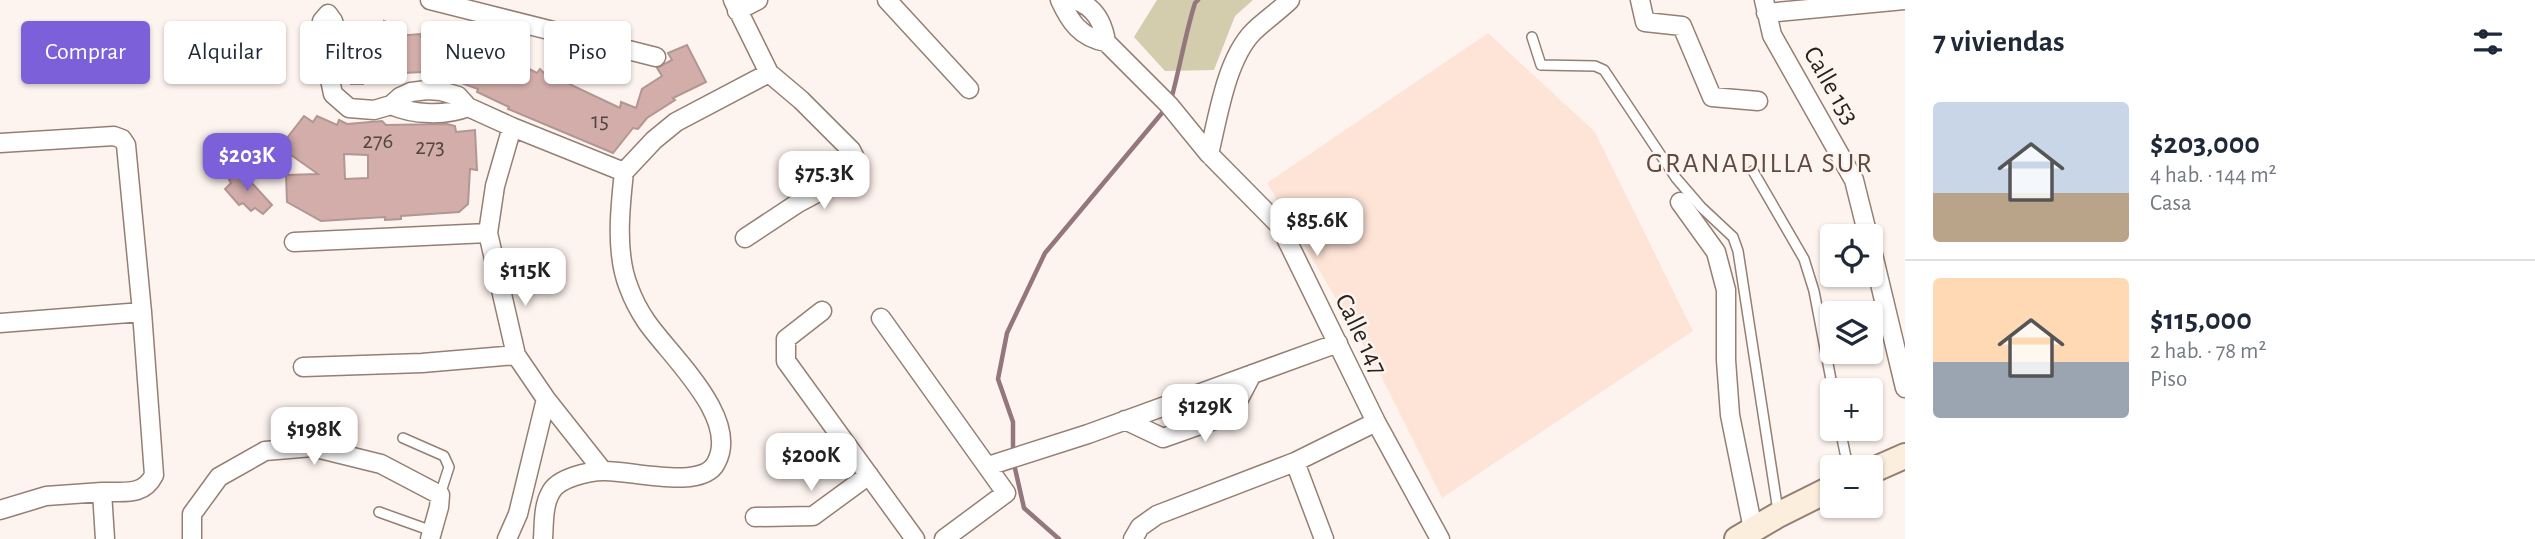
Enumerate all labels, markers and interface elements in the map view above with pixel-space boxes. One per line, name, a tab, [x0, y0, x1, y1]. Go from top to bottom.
chip: Comprar	[21, 21, 150, 84]
chip: Alquilar	[164, 21, 286, 84]
chip: Filtros	[300, 21, 407, 84]
chip: Nuevo	[421, 21, 530, 84]
chip: Piso	[544, 21, 631, 84]
icon: filters	[2469, 23, 2507, 61]
text: 7 viviendas	[1933, 27, 2065, 57]
street label: Calle 153	[1799, 42, 1864, 129]
house number: 15	[591, 110, 609, 133]
text: $203,000	[2150, 129, 2260, 159]
house number: 276	[363, 130, 393, 153]
icon: home	[1989, 130, 2073, 214]
pin: $203K	[198, 134, 296, 193]
house number: 273	[415, 136, 445, 159]
text: $203K	[219, 144, 275, 167]
district label: GRANADILLA SUR	[1646, 150, 1874, 178]
pin: $75.3K	[767, 152, 881, 211]
text: $75.3K	[795, 162, 853, 185]
text: 4 hab. · 144 m²	[2150, 164, 2277, 187]
text: Casa	[2150, 192, 2192, 215]
pin: $85.6K	[1260, 198, 1374, 258]
text: $85.6K	[1286, 209, 1348, 232]
map controls	[1820, 224, 1883, 518]
button: locate	[1820, 224, 1883, 287]
pin: $115K	[476, 248, 574, 308]
text: $115K	[500, 259, 550, 282]
street label: Calle 147	[1330, 290, 1392, 379]
button: layers	[1820, 301, 1883, 364]
text: $115,000	[2150, 305, 2252, 335]
icon: home	[1989, 306, 2073, 390]
text: 2 hab. · 78 m²	[2150, 340, 2266, 363]
text: Piso	[2150, 368, 2187, 391]
button: +	[1820, 378, 1883, 441]
pin: $129K	[1156, 384, 1254, 444]
text: $129K	[1178, 395, 1232, 418]
pin: $198K	[265, 407, 363, 467]
text: $198K	[287, 418, 341, 441]
pin: $200K	[762, 434, 860, 493]
text: $200K	[782, 444, 840, 467]
button: −	[1820, 455, 1883, 518]

